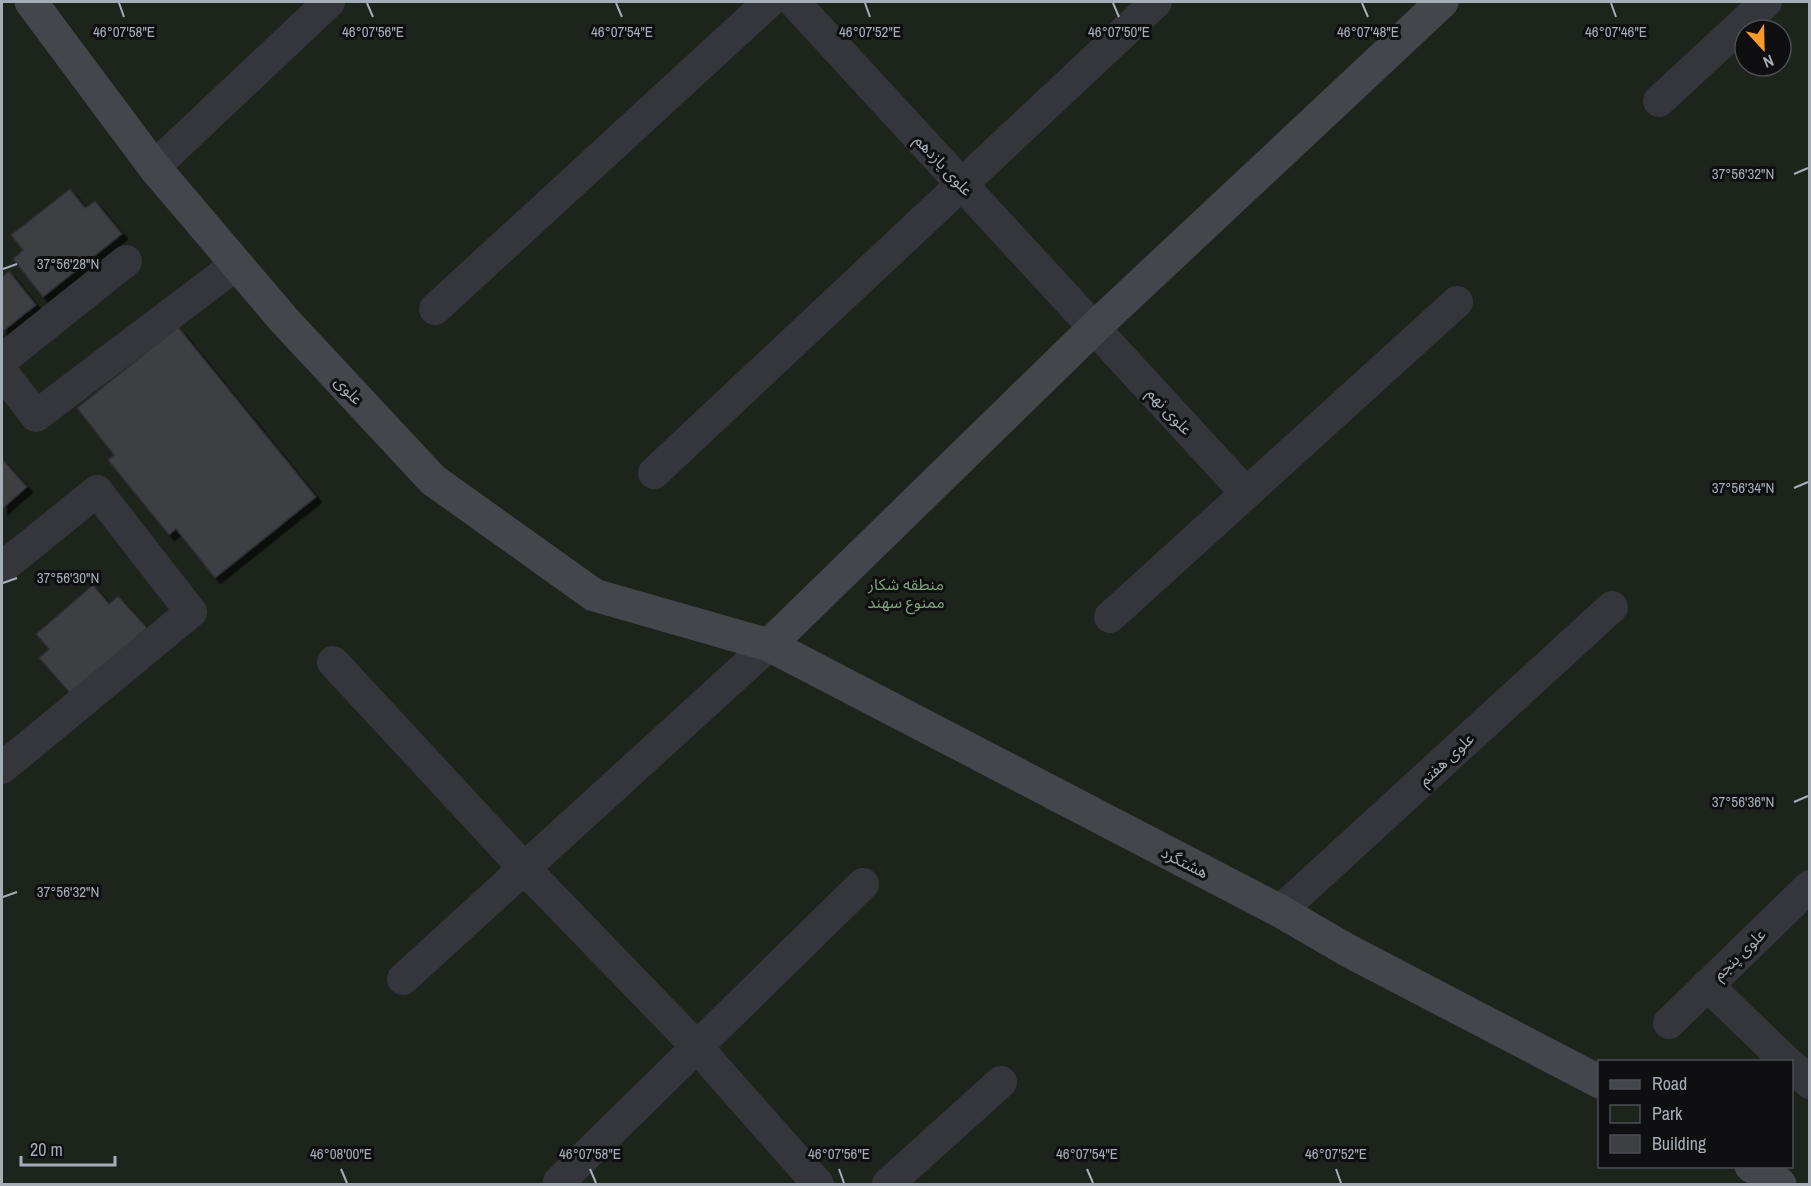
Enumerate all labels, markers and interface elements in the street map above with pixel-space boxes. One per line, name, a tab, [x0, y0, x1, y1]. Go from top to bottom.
north arrow	[1733, 18, 1793, 78]
text: 46°07'58"E	[93, 21, 155, 42]
text: 46°07'56"E	[342, 21, 404, 42]
text: 46°07'54"E	[591, 21, 653, 42]
text: 46°07'52"E	[839, 21, 901, 42]
text: 46°07'50"E	[1088, 21, 1150, 42]
text: 46°07'48"E	[1337, 21, 1399, 42]
text: 46°07'46"E	[1585, 21, 1647, 42]
text: N	[1760, 50, 1777, 74]
street label: علوی یازدهم	[908, 129, 978, 202]
text: 37°56'32"N	[1712, 163, 1774, 184]
text: 37°56'28"N	[37, 253, 99, 274]
street label: علوی	[330, 371, 368, 409]
street label: علوی نهم	[1141, 382, 1198, 441]
text: 37°56'34"N	[1712, 477, 1774, 498]
text: 37°56'30"N	[37, 567, 99, 588]
park label: منطقه شکار ممنوع سهند	[867, 573, 945, 615]
street label: علوی هفتم	[1414, 728, 1480, 792]
text: 37°56'36"N	[1712, 791, 1774, 812]
street label: هشتگرد	[1158, 841, 1212, 883]
text: 37°56'32"N	[37, 881, 99, 902]
street label: علوی پنجم	[1708, 923, 1772, 986]
legend	[1598, 1060, 1793, 1168]
text: Road	[1652, 1071, 1687, 1096]
text: Park	[1652, 1101, 1683, 1126]
scale bar	[21, 1129, 116, 1167]
text: Building	[1652, 1131, 1707, 1156]
text: 20 m	[30, 1137, 63, 1162]
text: 46°08'00"E	[310, 1143, 372, 1164]
text: 46°07'58"E	[559, 1143, 621, 1164]
text: 46°07'56"E	[808, 1143, 870, 1164]
text: 46°07'54"E	[1056, 1143, 1118, 1164]
text: 46°07'52"E	[1305, 1143, 1367, 1164]

